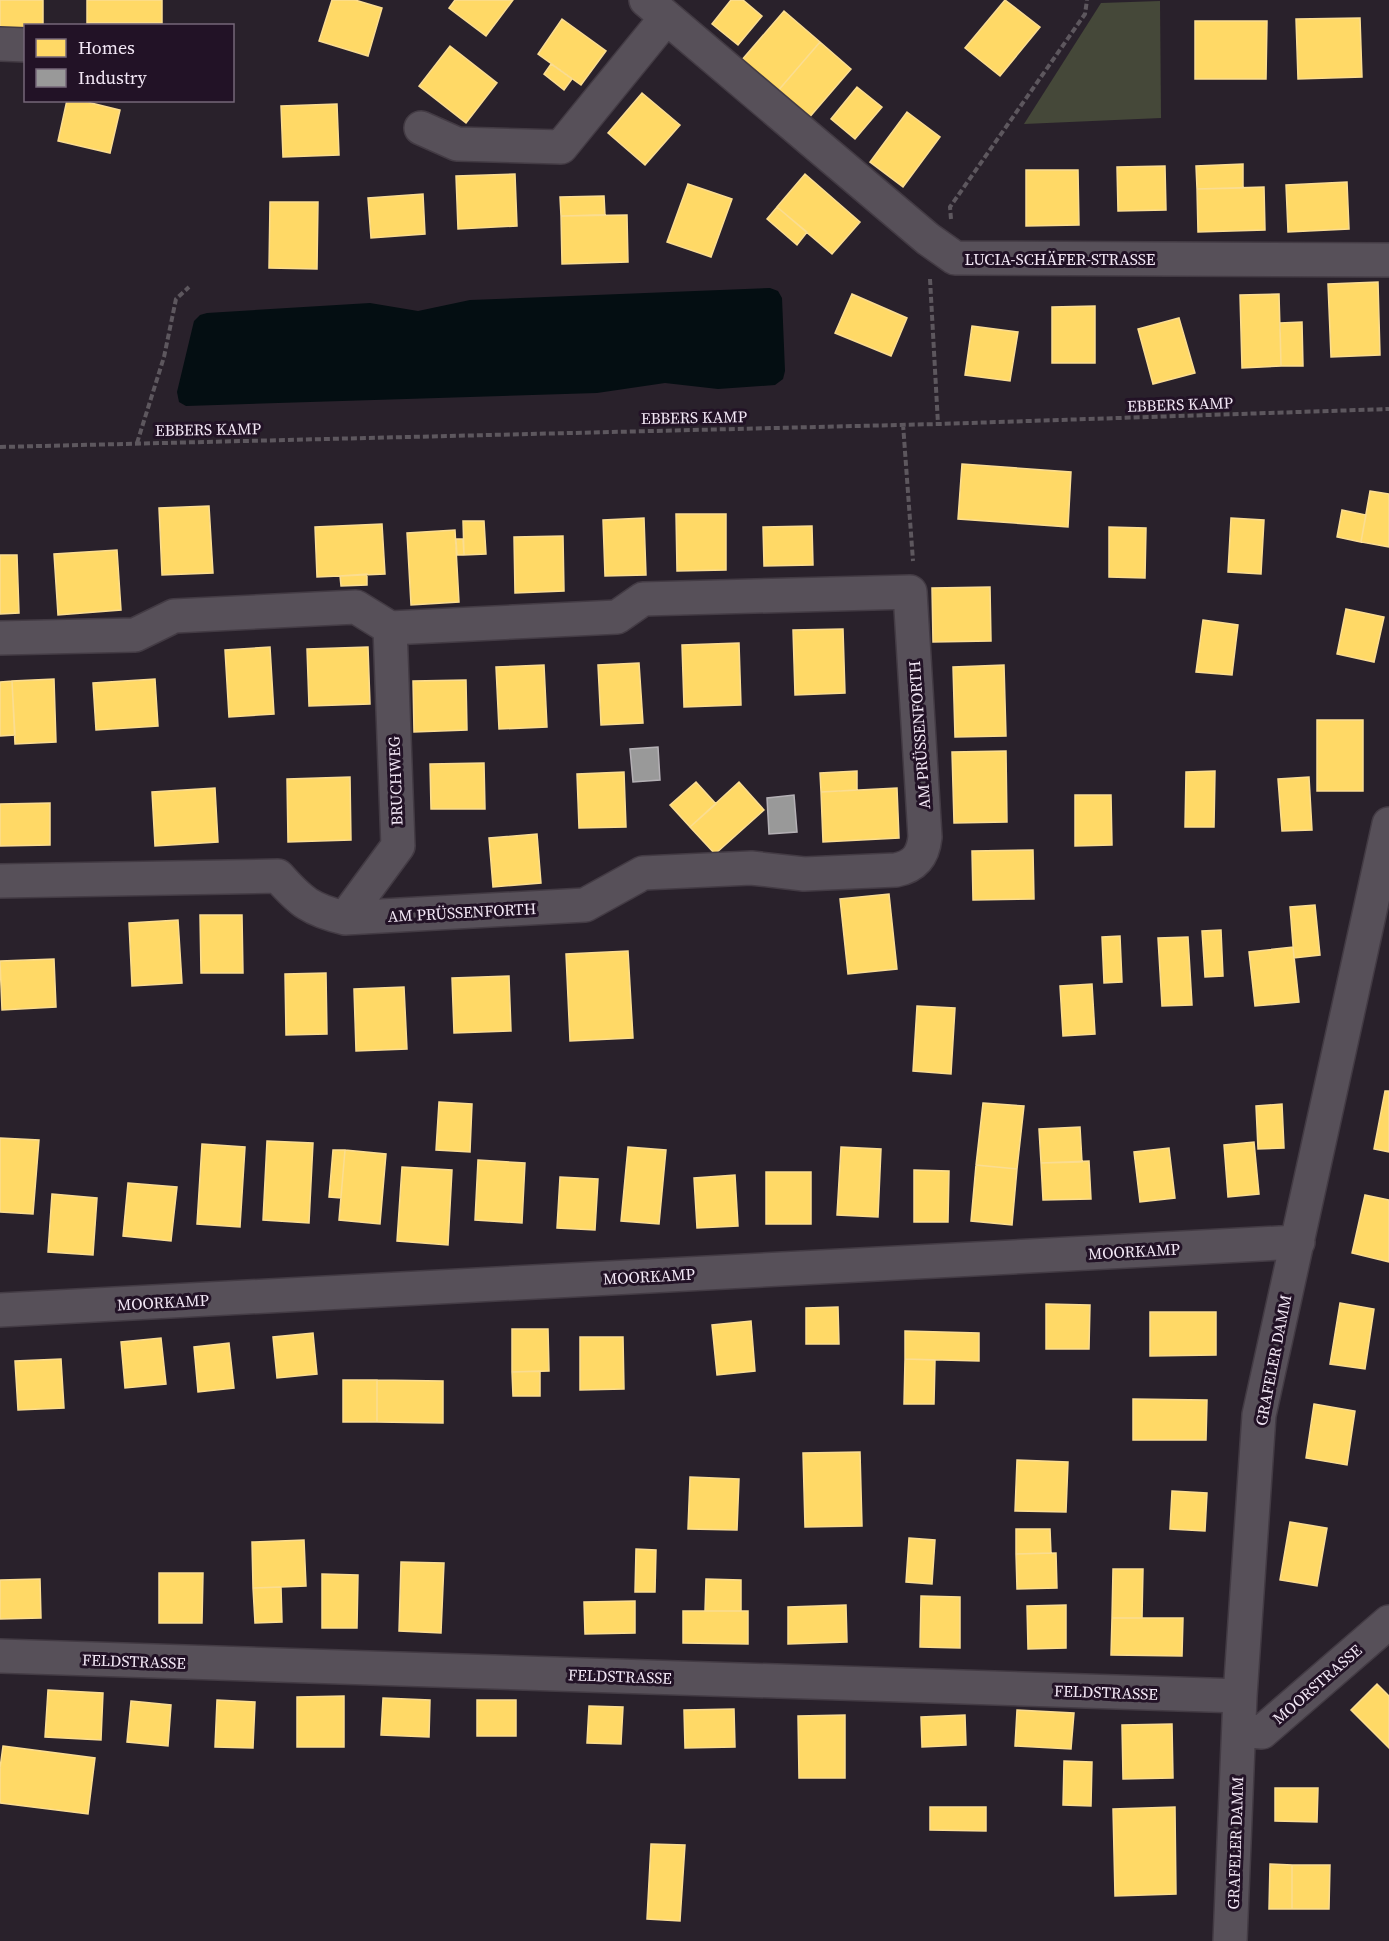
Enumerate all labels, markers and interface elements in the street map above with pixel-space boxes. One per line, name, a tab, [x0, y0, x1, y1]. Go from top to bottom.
legend	[24, 24, 234, 102]
text: Homes	[78, 35, 135, 60]
text: Industry	[78, 65, 148, 90]
street label: LUCIA-SCHÄFER-STRASSE	[964, 248, 1156, 270]
street label: EBBERS KAMP	[1127, 391, 1234, 417]
street label: EBBERS KAMP	[641, 405, 748, 429]
street label: EBBERS KAMP	[155, 417, 262, 441]
street label: AM PRÜSSENFORTH	[903, 660, 935, 810]
street label: BRUCHWEG	[382, 736, 408, 826]
street label: AM PRÜSSENFORTH	[387, 897, 537, 927]
street label: MOORKAMP	[1087, 1238, 1181, 1264]
street label: MOORKAMP	[602, 1263, 696, 1289]
street label: MOORKAMP	[116, 1289, 210, 1315]
street label: GRAFELER DAMM	[1249, 1292, 1297, 1428]
street label: MOORSTRASSE	[1268, 1639, 1367, 1729]
street label: FELDSTRASSE	[82, 1648, 187, 1674]
street label: FELDSTRASSE	[568, 1663, 673, 1689]
street label: FELDSTRASSE	[1054, 1679, 1159, 1705]
street label: GRAFELER DAMM	[1222, 1776, 1248, 1910]

